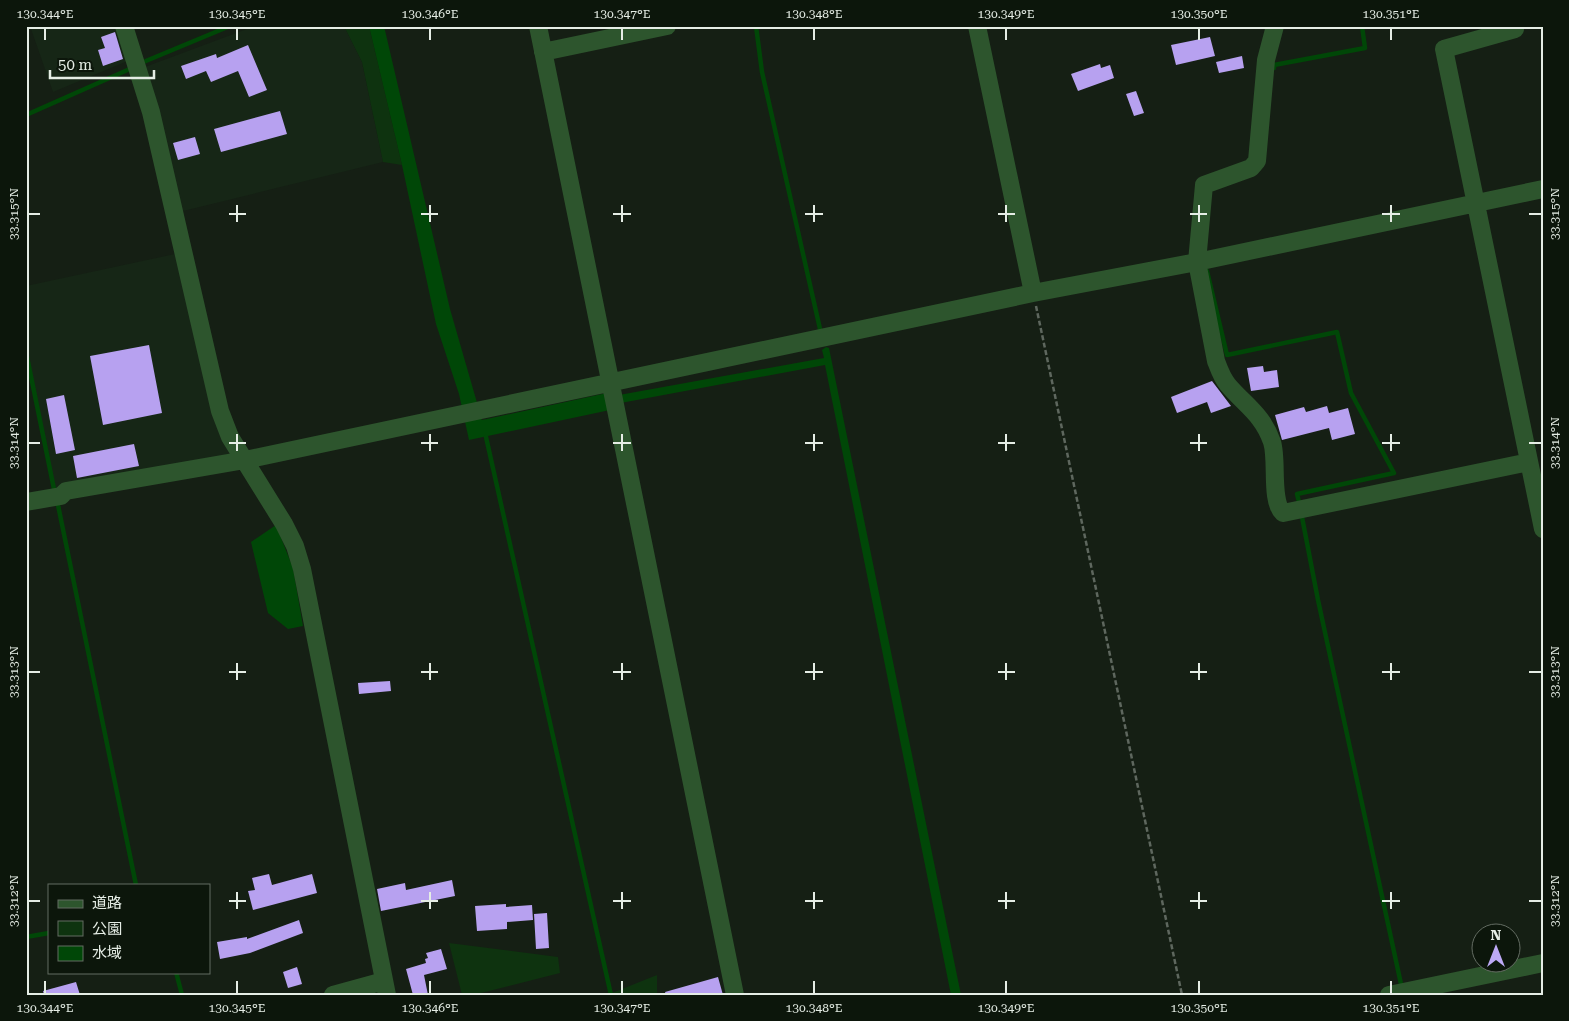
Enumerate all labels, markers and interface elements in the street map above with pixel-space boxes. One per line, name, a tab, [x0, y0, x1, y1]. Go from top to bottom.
text: 130.344°E	[17, 7, 73, 21]
text: 130.345°E	[209, 7, 265, 21]
text: 130.346°E	[402, 7, 458, 21]
text: 130.347°E	[594, 7, 650, 21]
text: 130.348°E	[786, 7, 842, 21]
text: 130.349°E	[978, 7, 1034, 21]
text: 130.350°E	[1171, 7, 1227, 21]
text: 130.351°E	[1363, 7, 1419, 21]
scale bar	[50, 48, 154, 80]
text: 50 m	[58, 56, 93, 74]
text: 33.315°N	[7, 188, 21, 240]
text: 33.315°N	[1548, 188, 1562, 240]
text: 33.314°N	[7, 417, 21, 469]
text: 33.314°N	[1548, 417, 1562, 469]
text: 33.313°N	[7, 646, 21, 698]
text: 33.313°N	[1548, 646, 1562, 698]
text: 33.312°N	[7, 875, 21, 927]
text: 33.312°N	[1548, 875, 1562, 927]
legend	[48, 884, 210, 974]
text: 道路	[92, 894, 122, 912]
text: 公園	[92, 920, 122, 938]
north arrow	[1472, 924, 1522, 974]
text: N	[1491, 927, 1502, 943]
text: 水域	[92, 944, 122, 962]
text: 130.344°E	[17, 1001, 73, 1015]
text: 130.345°E	[209, 1001, 265, 1015]
text: 130.346°E	[402, 1001, 458, 1015]
text: 130.347°E	[594, 1001, 650, 1015]
text: 130.348°E	[786, 1001, 842, 1015]
text: 130.349°E	[978, 1001, 1034, 1015]
text: 130.350°E	[1171, 1001, 1227, 1015]
text: 130.351°E	[1363, 1001, 1419, 1015]

